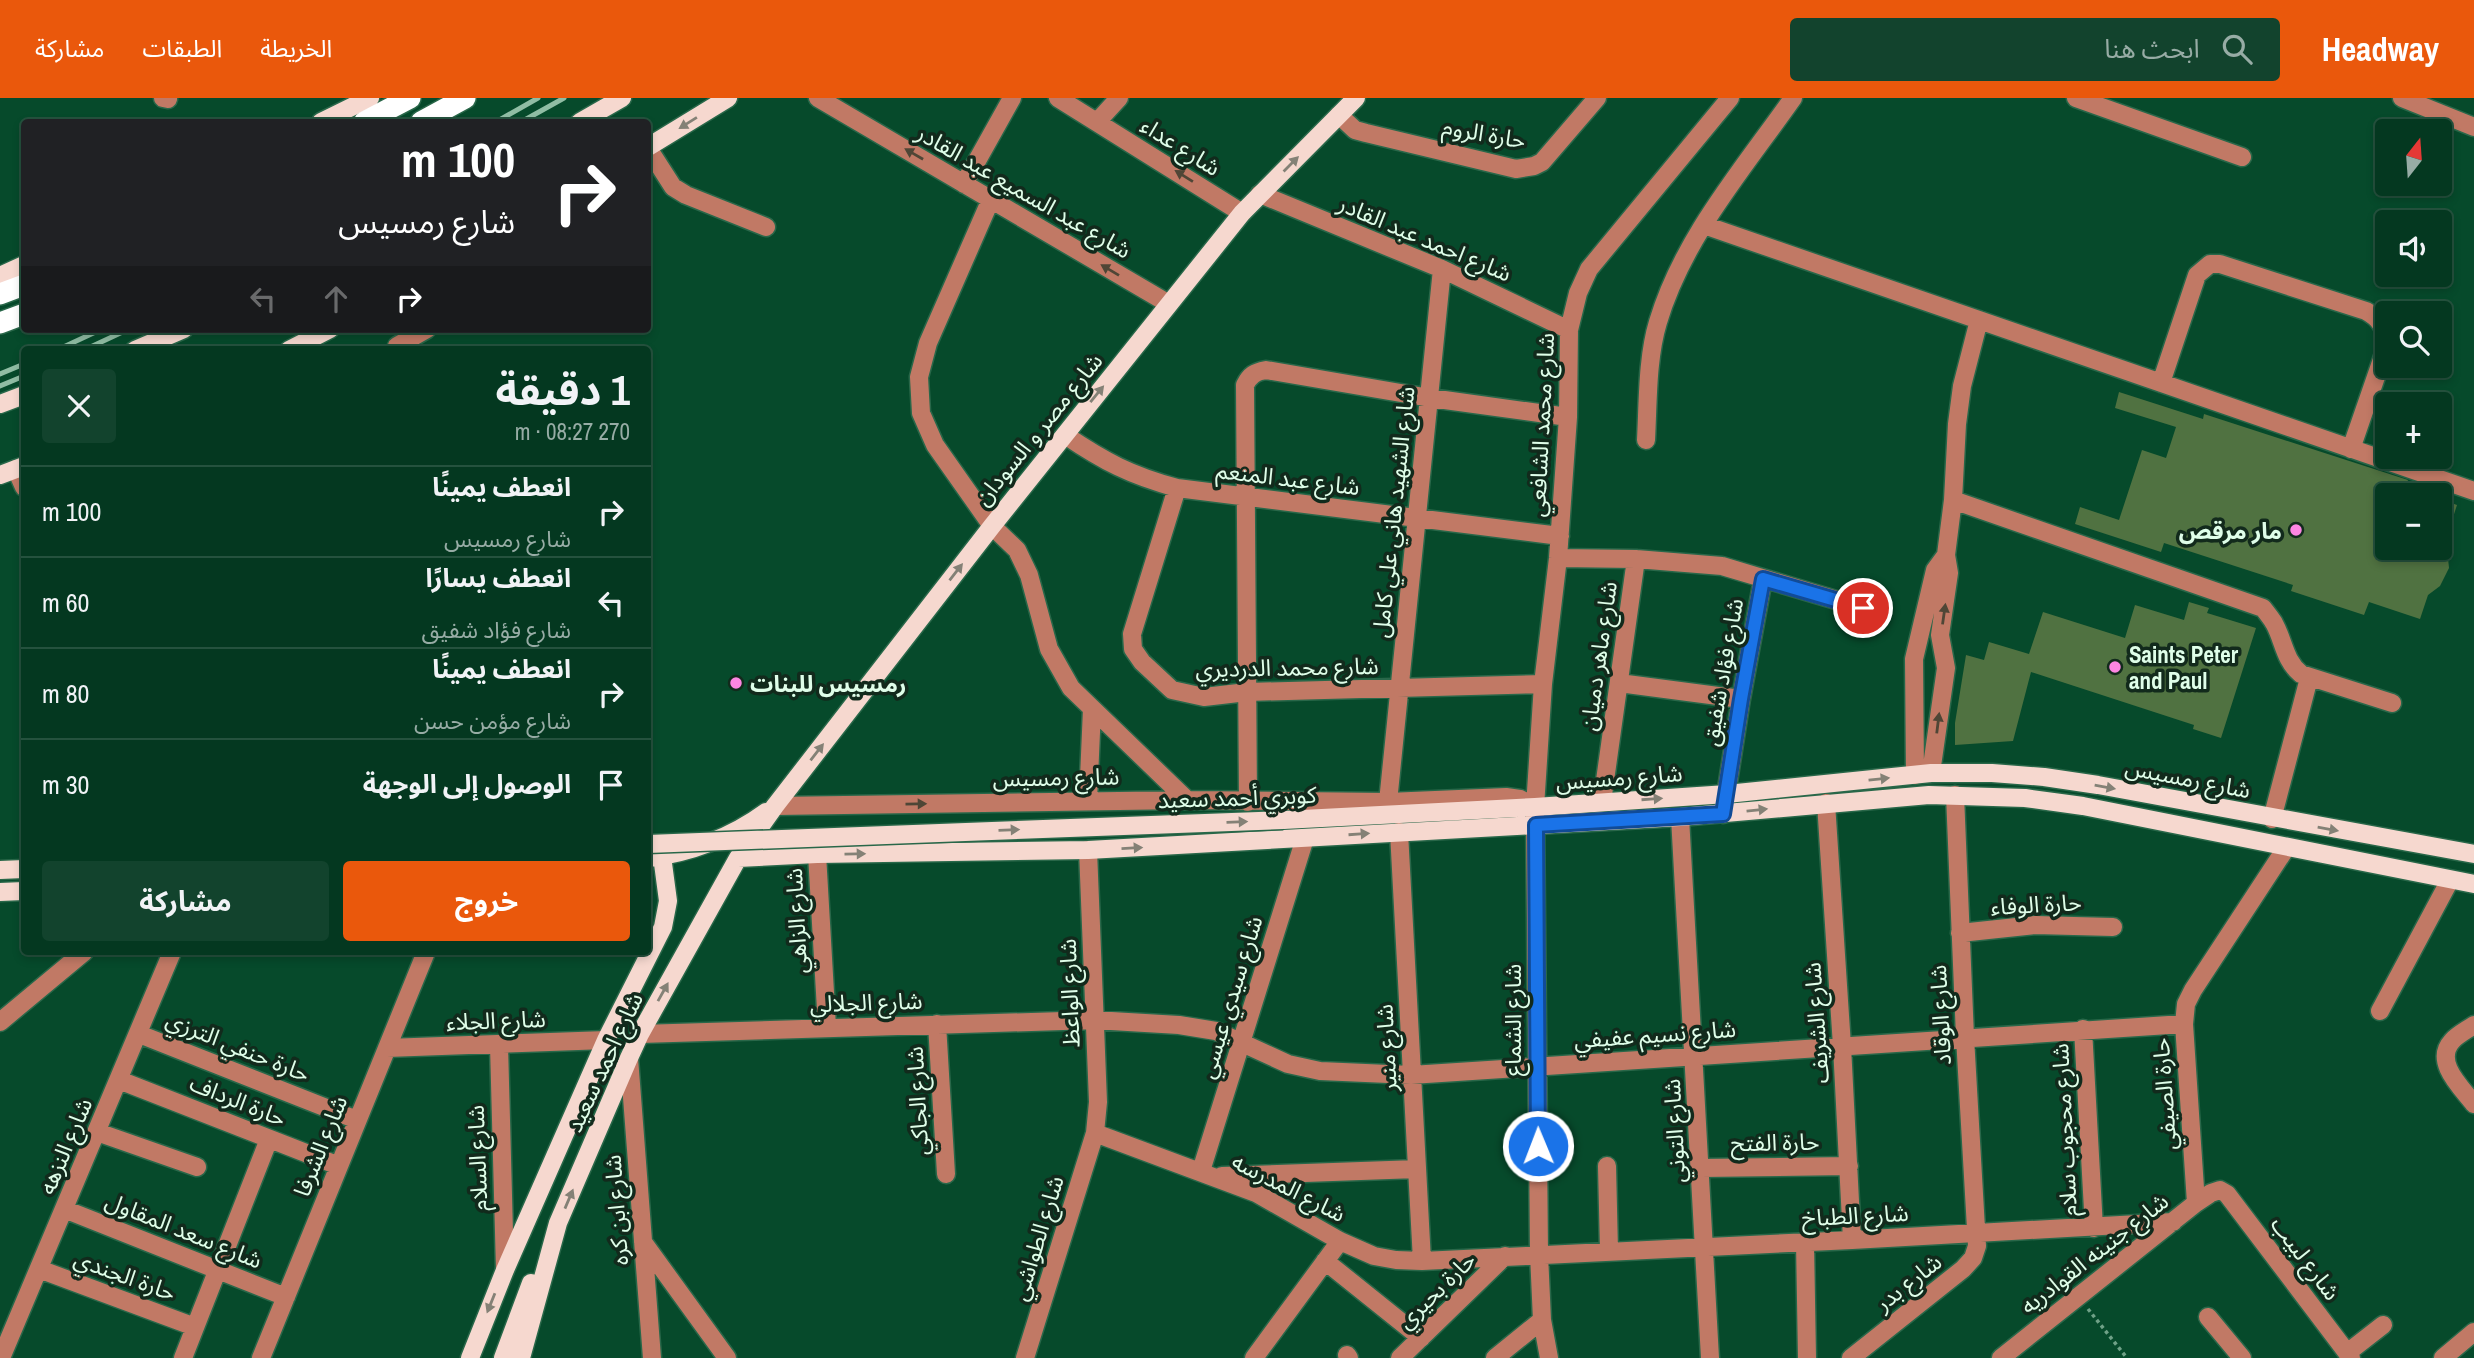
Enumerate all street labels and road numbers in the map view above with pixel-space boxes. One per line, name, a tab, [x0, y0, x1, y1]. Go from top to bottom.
street label: شارع عداء	[1134, 109, 1227, 184]
street label: حارة الروم	[1439, 110, 1528, 159]
street label: شارع عبد السميع عبد القادر	[909, 116, 1137, 267]
street label: شارع احمد عبد القادر	[1332, 187, 1517, 290]
street label: شارع محمد الشافعي	[1521, 332, 1564, 518]
street label: شارع مصر و السودان	[967, 346, 1111, 513]
street label: شارع الشهيد هاني علي كامل	[1364, 385, 1424, 640]
street label: شارع عبد المنعم	[1214, 454, 1362, 504]
street label: شارع ماهر دميان	[1572, 579, 1626, 733]
street label: شارع فؤاد شفيق	[1694, 596, 1752, 749]
street label: شارع محمد الدرديري	[1195, 650, 1379, 686]
street label: شارع رمسيس	[2122, 751, 2253, 807]
street label: شارع رمسيس	[1555, 757, 1684, 799]
street label: شارع رمسيس	[992, 760, 1120, 796]
street label: كوبري أحمد سعيد	[1157, 779, 1318, 818]
street label: شارع الزاهي	[778, 867, 817, 975]
street label: حارة الوفاء	[1990, 886, 2082, 922]
street label: شارع سيدي عيسي	[1191, 912, 1272, 1083]
street label: شارع الواعظ	[1052, 938, 1088, 1048]
street label: شارع الشريف	[1796, 961, 1838, 1085]
street label: شارع الشماع	[1497, 964, 1530, 1076]
street label: شارع الوقاد	[1922, 964, 1960, 1066]
street label: شارع الجلالي	[809, 985, 923, 1022]
street label: شارع احمد سعيد	[558, 987, 652, 1138]
street label: حارة حنفي الترزي	[161, 1003, 314, 1091]
street label: شارع الجلاء	[446, 1003, 546, 1039]
street label: شارع منير	[1368, 1003, 1406, 1094]
street label: شارع نسيم عفيفي	[1573, 1013, 1737, 1057]
street label: حارة الصيفي	[2145, 1037, 2186, 1151]
street label: شارع محجوب سلام	[2044, 1042, 2087, 1217]
street label: شارع الجاكي	[899, 1046, 938, 1156]
street label: حارة الرداف	[185, 1067, 291, 1133]
street label: شارع التوني	[1656, 1078, 1695, 1184]
street label: شارع الشرفا	[286, 1091, 356, 1202]
street label: شارع النزهه	[31, 1093, 101, 1200]
street label: شارع السلام	[460, 1104, 497, 1212]
street label: حارة الفتح	[1730, 1126, 1820, 1160]
street label: شارع المدرسه	[1226, 1145, 1351, 1231]
street label: شارع ابن كره	[597, 1154, 637, 1266]
street label: شارع الطواشي	[1003, 1172, 1073, 1305]
street label: شارع سعد المقاول	[100, 1184, 267, 1277]
street label: شارع جنينه القوادريه	[2013, 1185, 2176, 1322]
street label: شارع الطباخ	[1801, 1197, 1909, 1235]
street label: شارع لبيب	[2263, 1210, 2348, 1308]
street label: حارة الجندي	[69, 1242, 180, 1310]
street label: حارة بحيري	[1390, 1245, 1484, 1337]
street label: شارع بدر	[1867, 1246, 1949, 1320]

